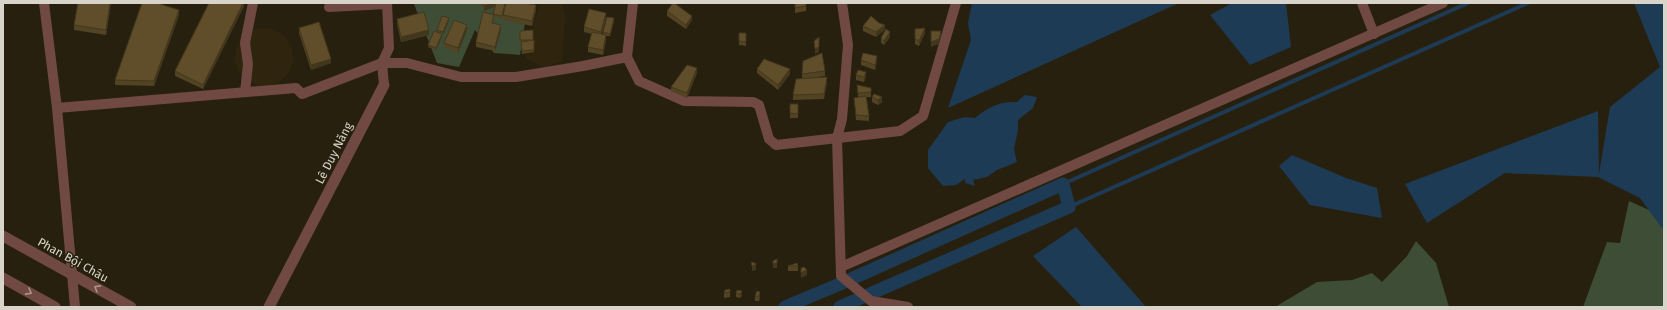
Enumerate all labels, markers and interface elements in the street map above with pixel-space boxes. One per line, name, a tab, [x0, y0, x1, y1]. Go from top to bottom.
street label: Lê Duy Năng	[313, 119, 356, 186]
street label: Phan Bội Châu	[35, 235, 111, 285]
one-way arrow	[94, 286, 101, 293]
one-way arrow	[25, 288, 32, 295]

